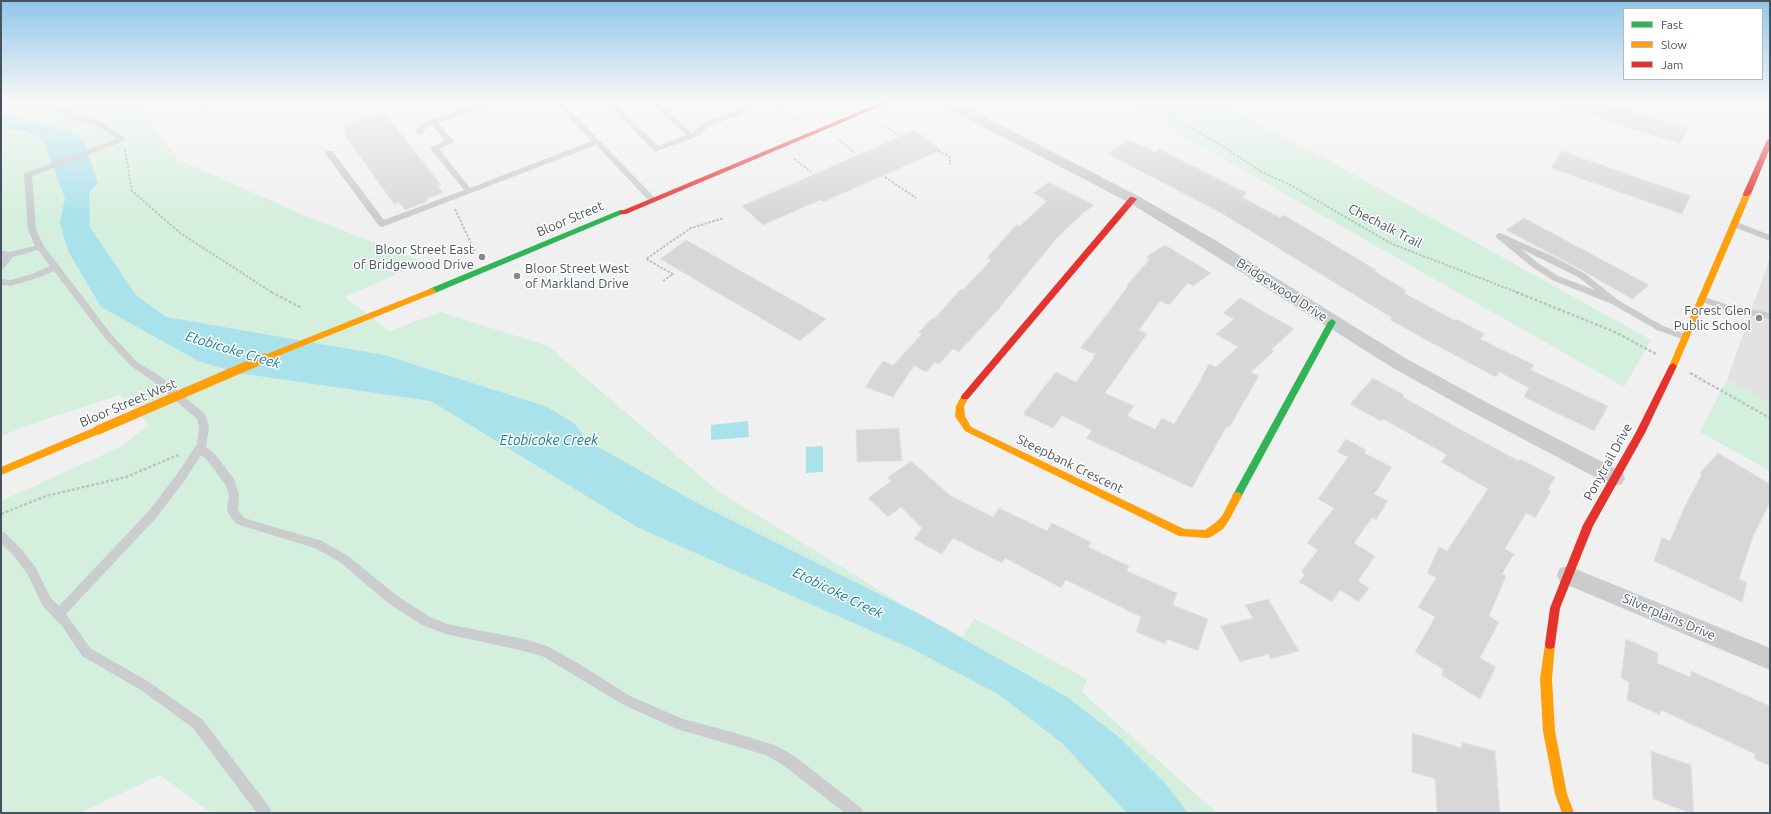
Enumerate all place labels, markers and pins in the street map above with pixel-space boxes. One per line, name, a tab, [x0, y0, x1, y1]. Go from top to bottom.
place label: Bloor Street East of Bridgewood Drive	[353, 242, 474, 273]
marker: Bloor Street East of Bridgewood Drive	[477, 252, 487, 262]
place label: Bloor Street West of Markland Drive	[525, 261, 629, 292]
marker: Bloor Street West of Markland Drive	[512, 271, 522, 281]
place label: Forest Glen Public School	[1674, 303, 1751, 334]
marker: Forest Glen Public School	[1754, 313, 1764, 323]

